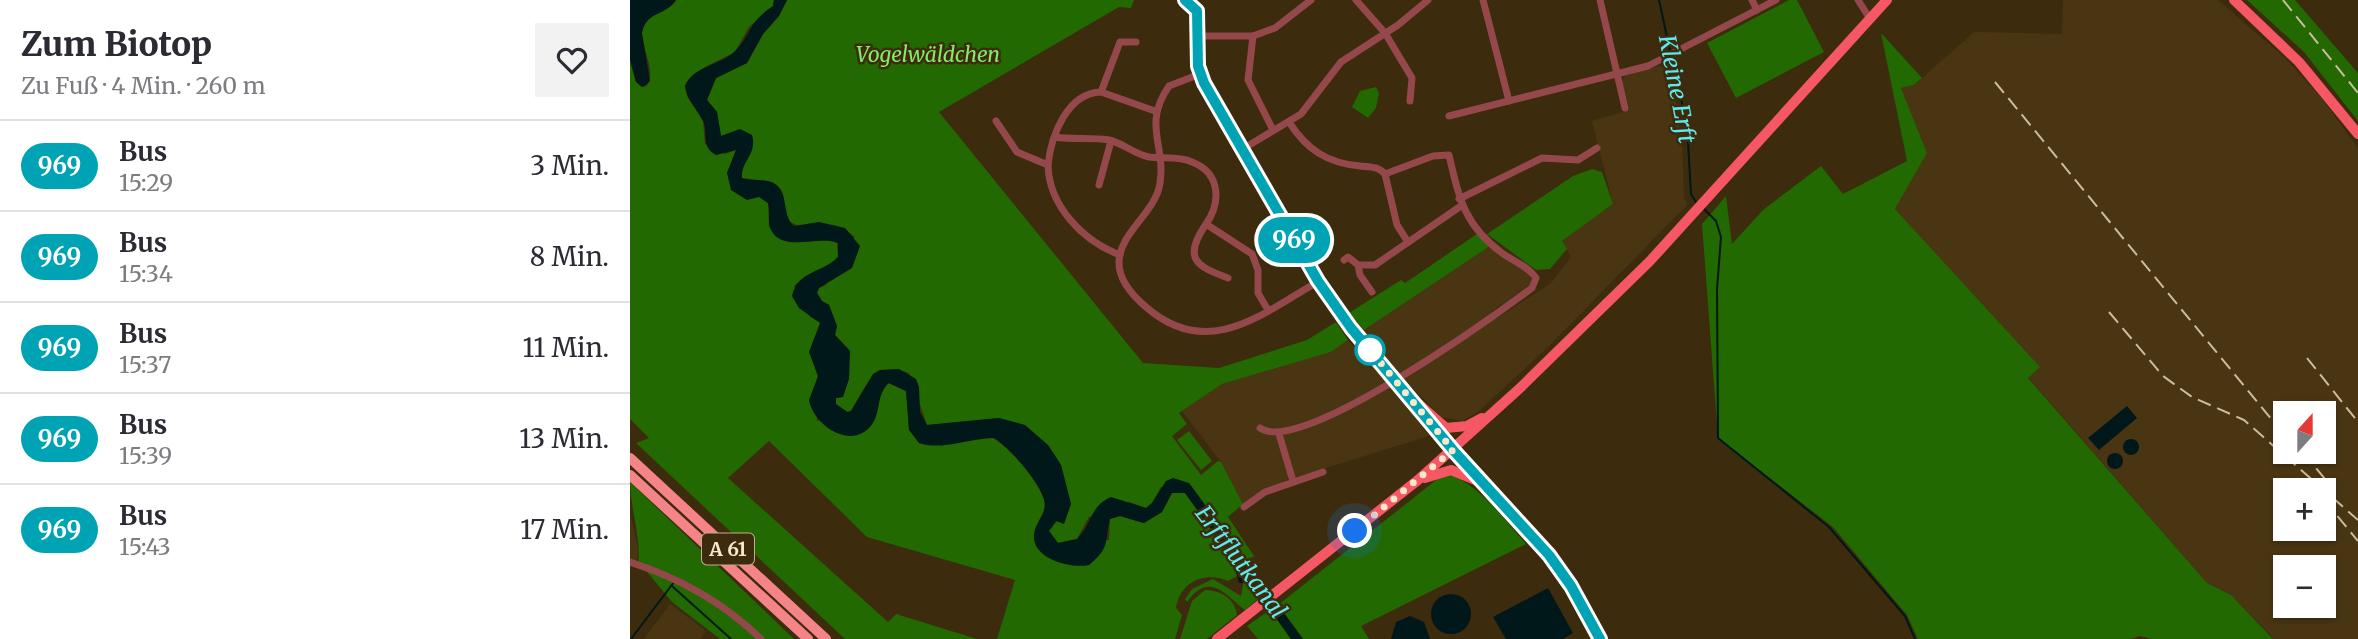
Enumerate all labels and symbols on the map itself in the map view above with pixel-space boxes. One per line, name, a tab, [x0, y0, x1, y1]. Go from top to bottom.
water label: Kleine Erft	[1653, 31, 1702, 145]
park label: Vogelwäldchen	[856, 41, 1000, 68]
line badge: 969	[1254, 217, 1334, 263]
unlabelled marker	[1355, 335, 1385, 365]
north arrow	[2273, 401, 2336, 464]
water label: Erftflutkanal	[1189, 499, 1293, 624]
your location	[1337, 513, 1372, 548]
road number: A 61	[702, 534, 754, 564]

